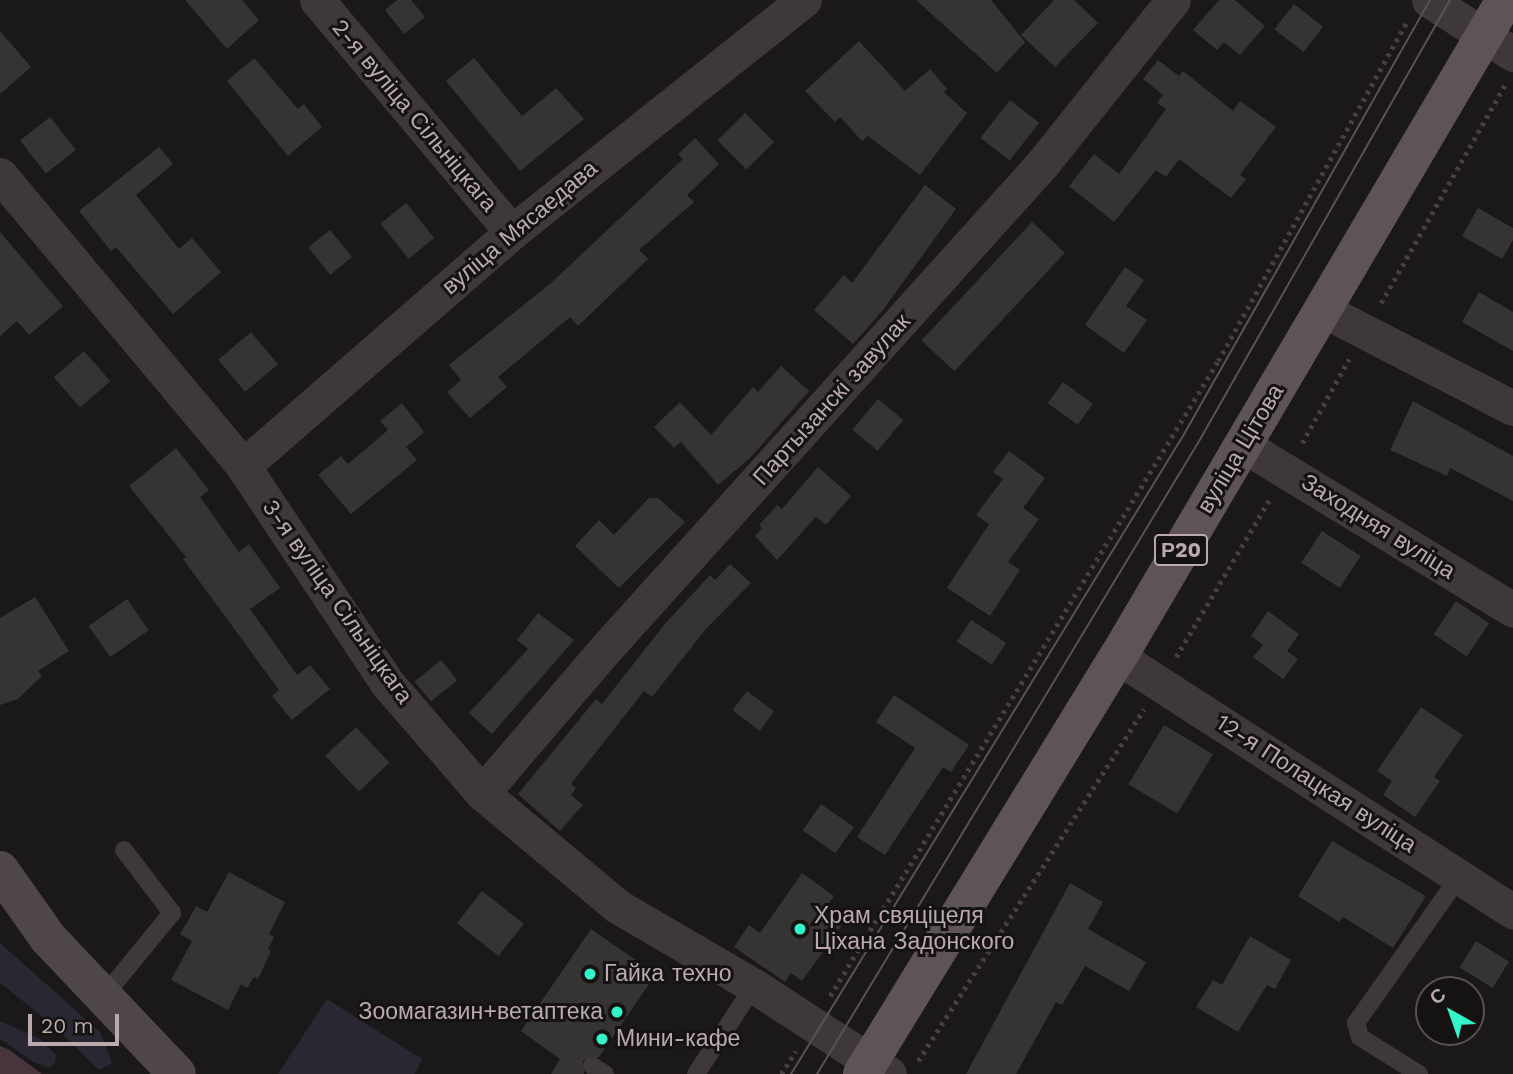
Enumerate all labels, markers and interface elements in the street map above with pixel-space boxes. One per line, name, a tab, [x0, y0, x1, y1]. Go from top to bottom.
street label: 2-я вуліца Сільніцкага	[326, 14, 502, 218]
street label: вуліца Мясаедава	[437, 155, 603, 301]
street label: Партызанскі завулак	[748, 308, 916, 492]
street label: вуліца Цітова	[1192, 380, 1290, 518]
street label: Заходняя вуліца	[1296, 469, 1460, 585]
street label: 3-я вуліца Сільніцкага	[256, 495, 418, 709]
road number: Р20	[1153, 532, 1209, 568]
street label: 12-я Полацкая вуліца	[1211, 709, 1421, 859]
place label: Храм свяціцеля Ціхана Задонского	[814, 902, 1014, 956]
marker: Храм свяціцеля Ціхана Задонского	[792, 921, 808, 937]
place label: Гайка техно	[604, 960, 732, 988]
marker: Гайка техно	[582, 966, 598, 982]
north arrow	[1415, 976, 1485, 1046]
text: С	[1425, 983, 1450, 1009]
place label: Зоомагазин+ветаптека	[359, 998, 603, 1026]
scale bar	[32, 1000, 122, 1044]
marker: Зоомагазин+ветаптека	[609, 1004, 625, 1020]
text: 20 m	[41, 1013, 93, 1038]
place label: Мини-кафе	[616, 1025, 740, 1053]
marker: Мини-кафе	[594, 1031, 610, 1047]

